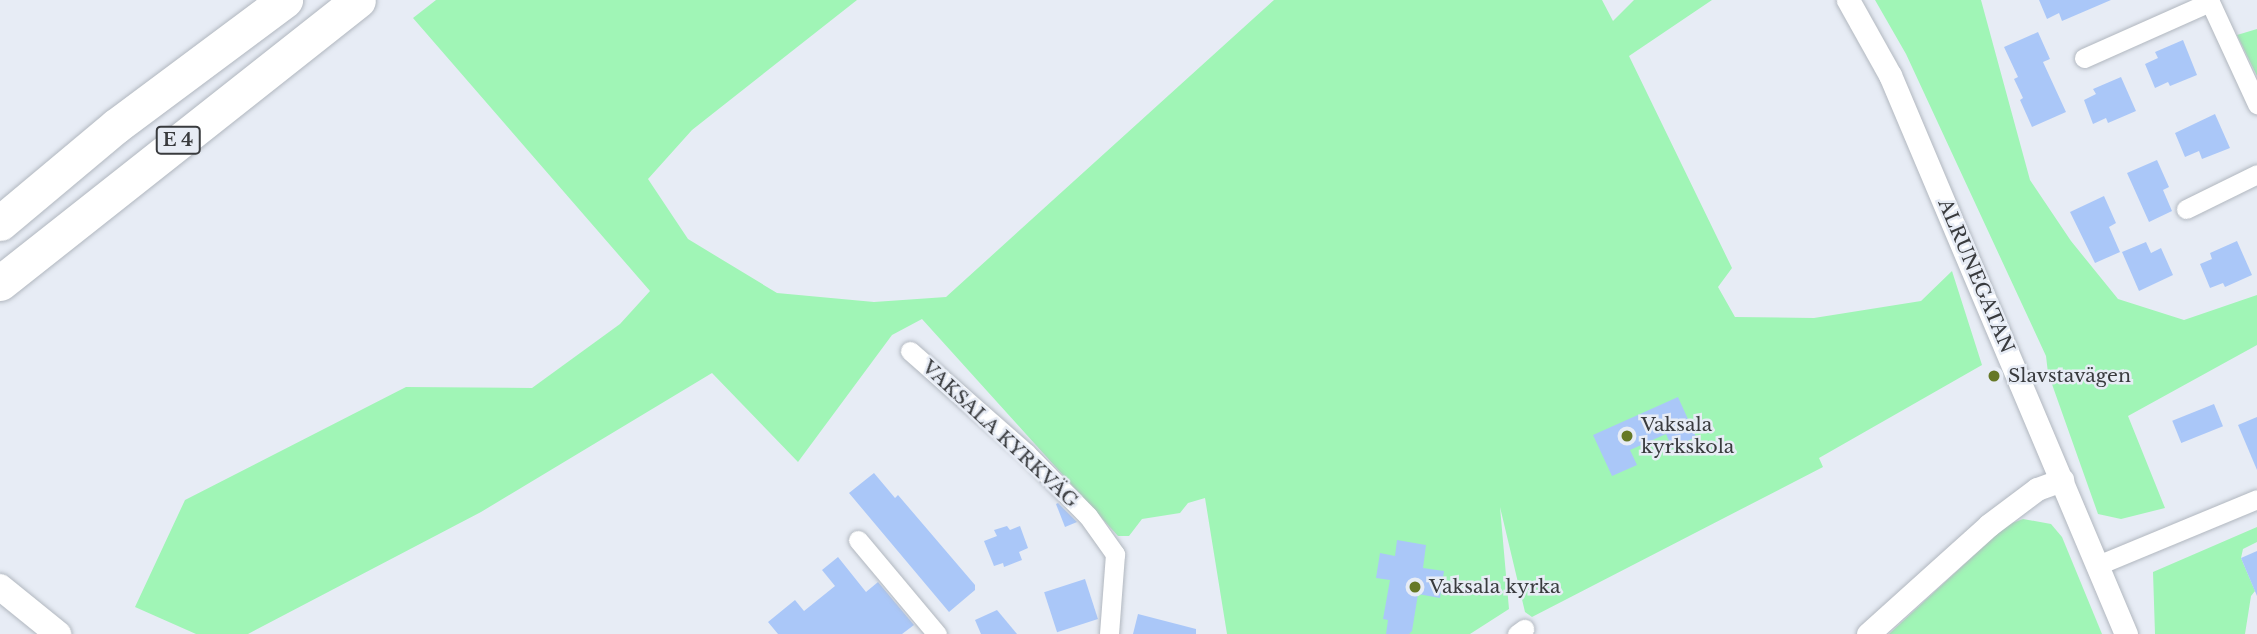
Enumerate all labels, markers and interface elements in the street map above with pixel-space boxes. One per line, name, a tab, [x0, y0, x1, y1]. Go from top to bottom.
road number: E 4	[155, 125, 201, 154]
street label: ALRUNEGATAN	[1933, 195, 2019, 357]
street label: VAKSALA KYRKVÄG	[917, 355, 1083, 513]
place label: Slavstavägen	[2008, 365, 2131, 387]
marker: Slavstavägen	[1986, 368, 2002, 384]
place label: Vaksala kyrkskola	[1641, 414, 1734, 458]
marker: Vaksala kyrkskola	[1619, 428, 1635, 444]
place label: Vaksala kyrka	[1429, 576, 1561, 598]
marker: Vaksala kyrka	[1407, 579, 1423, 595]

